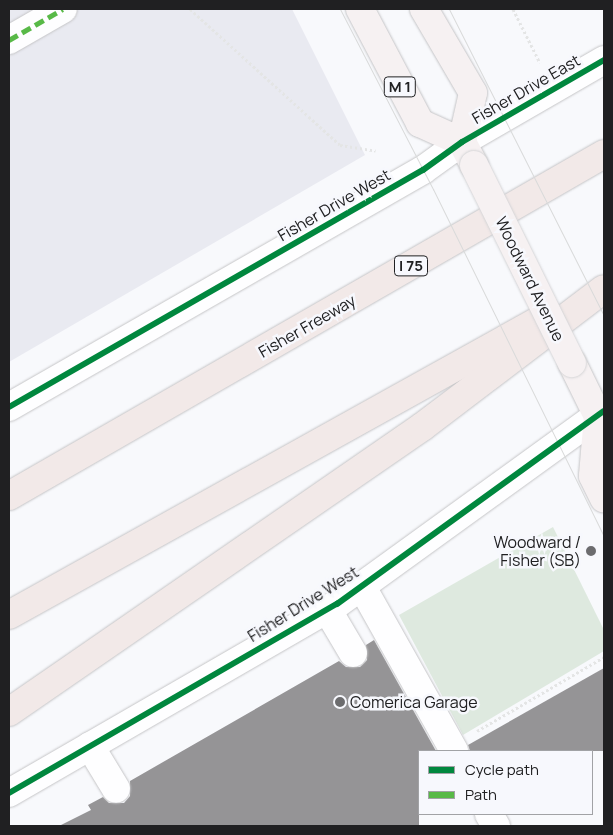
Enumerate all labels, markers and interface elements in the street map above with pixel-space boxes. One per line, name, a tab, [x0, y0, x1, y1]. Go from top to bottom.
street label: Fisher Drive East	[469, 50, 583, 128]
road number: M 1	[384, 74, 416, 100]
street label: Fisher Drive West	[274, 165, 394, 245]
street label: Woodward Avenue	[492, 214, 568, 344]
road number: I 75	[394, 254, 428, 278]
street label: Fisher Freeway	[255, 291, 359, 361]
place label: Woodward / Fisher (SB)	[493, 532, 581, 570]
marker: Woodward / Fisher (SB)	[585, 545, 597, 557]
street label: Fisher Drive West	[244, 562, 362, 646]
place label: Comerica Garage	[350, 692, 478, 712]
marker: Comerica Garage	[334, 696, 346, 708]
legend	[418, 750, 593, 815]
text: Cycle path	[465, 759, 539, 780]
text: Path	[465, 784, 497, 805]

